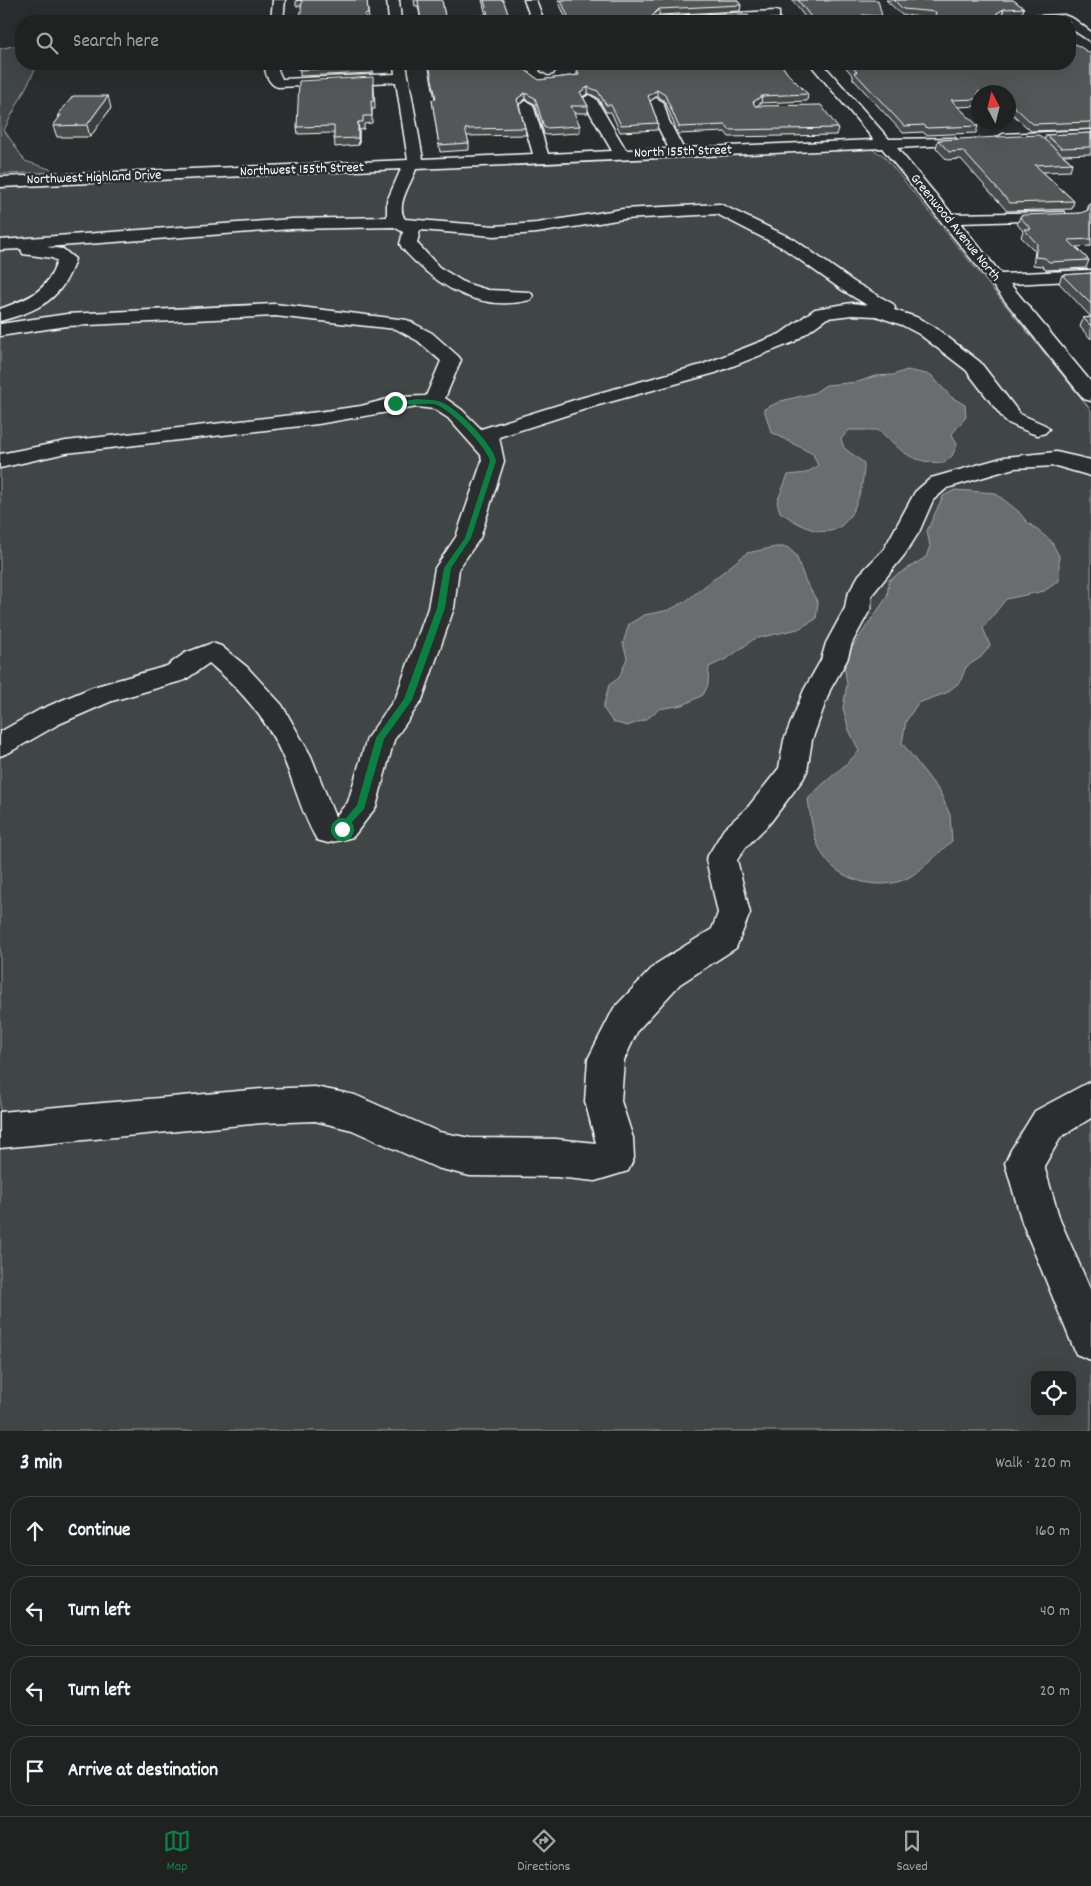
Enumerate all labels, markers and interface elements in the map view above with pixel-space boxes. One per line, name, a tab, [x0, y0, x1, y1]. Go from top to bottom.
search box	[15, 15, 1076, 70]
icon: search	[33, 29, 61, 57]
text: Search here	[73, 29, 159, 56]
north arrow	[971, 85, 1016, 130]
street label: North 155th Street	[634, 140, 732, 164]
street label: Northwest 155th Street	[240, 158, 364, 182]
street label: Northwest Highland Drive	[26, 166, 162, 190]
street label: Greenwood Avenue North	[905, 170, 1005, 286]
route end	[384, 392, 407, 415]
route start	[331, 818, 354, 841]
map controls	[1031, 1371, 1076, 1416]
button: locate	[1031, 1371, 1076, 1416]
text: 3 min	[20, 1449, 62, 1479]
text: Walk · 220 m	[996, 1452, 1071, 1475]
icon: ahead	[21, 1517, 49, 1545]
text: Continue	[68, 1518, 130, 1545]
text: 160 m	[1035, 1520, 1070, 1543]
icon: left	[21, 1597, 49, 1625]
text: Turn left	[68, 1598, 131, 1625]
text: 40 m	[1040, 1600, 1070, 1623]
icon: left	[21, 1677, 49, 1705]
text: Turn left	[68, 1678, 131, 1705]
text: 20 m	[1040, 1680, 1070, 1703]
icon: arrive	[21, 1757, 49, 1785]
text: Arrive at destination	[68, 1758, 218, 1785]
tab: Map	[163, 1827, 191, 1877]
tab: Directions	[517, 1827, 570, 1877]
tab: Saved	[897, 1827, 928, 1877]

